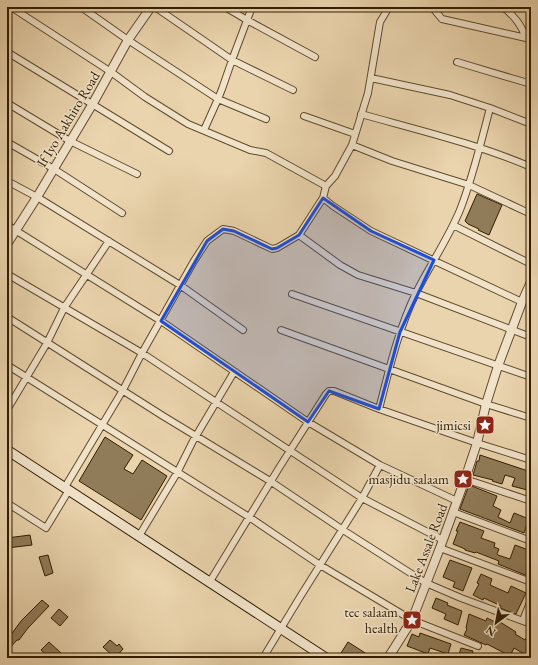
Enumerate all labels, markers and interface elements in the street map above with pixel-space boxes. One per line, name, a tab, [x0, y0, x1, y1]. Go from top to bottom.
street label: If Iyo Aakhiro Road	[32, 67, 104, 170]
place icon: jimicsi	[474, 414, 496, 436]
place label: jimicsi	[435, 416, 472, 434]
place icon: masjidu salaam	[452, 468, 474, 490]
place label: masjidu salaam	[369, 470, 449, 488]
street label: Lake Assale Road	[401, 500, 452, 595]
place label: tec salaam health	[344, 603, 398, 637]
north arrow	[476, 603, 516, 643]
place icon: tec salaam health	[401, 609, 423, 631]
text: N	[483, 623, 498, 640]

